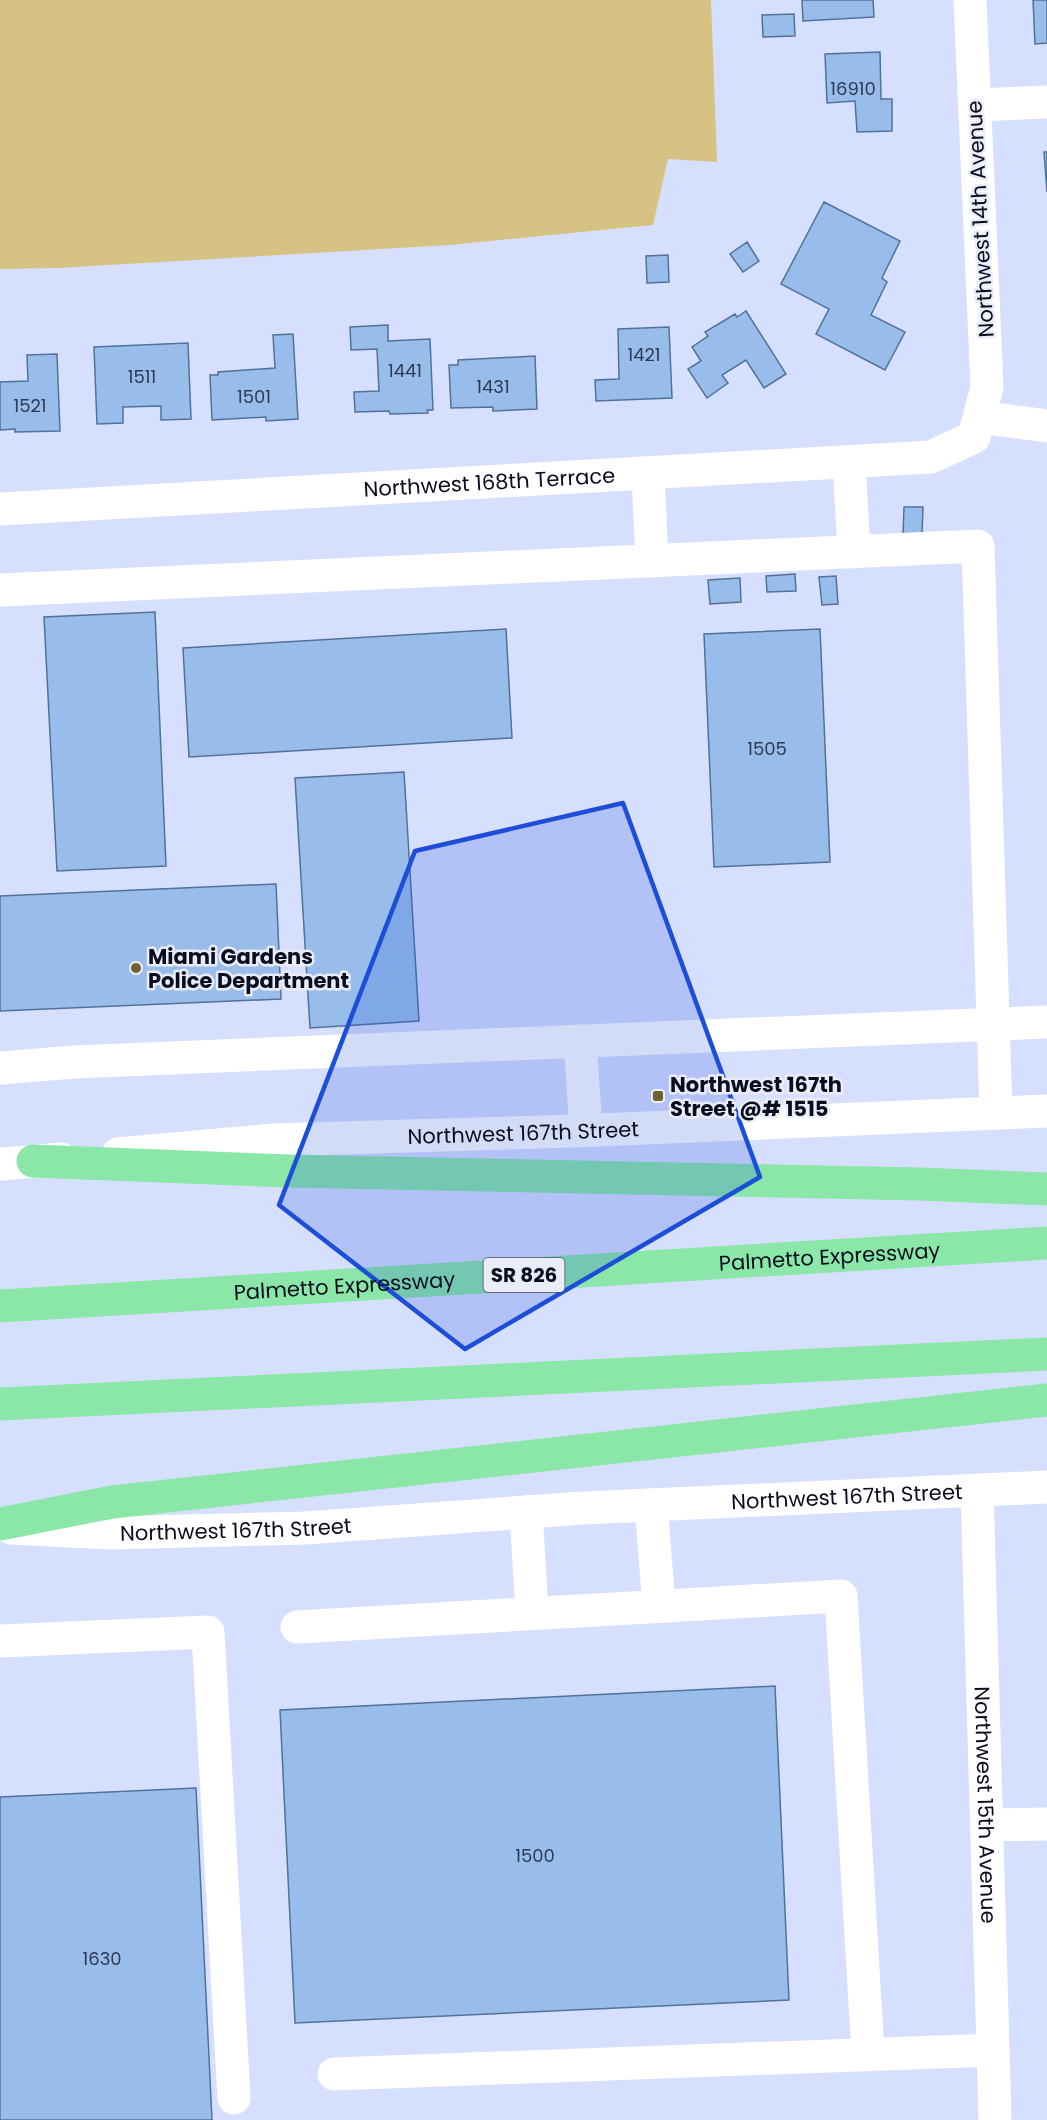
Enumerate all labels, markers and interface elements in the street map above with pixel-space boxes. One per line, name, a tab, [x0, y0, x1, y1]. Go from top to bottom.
house number: 16910	[830, 76, 876, 101]
street label: Northwest 14th Avenue	[959, 100, 1001, 338]
house number: 1421	[627, 342, 661, 367]
house number: 1441	[388, 358, 422, 383]
house number: 1511	[128, 364, 156, 389]
house number: 1431	[476, 374, 510, 399]
house number: 1501	[237, 384, 271, 409]
house number: 1521	[13, 393, 47, 418]
street label: Northwest 168th Terrace	[363, 460, 616, 503]
house number: 1505	[747, 736, 787, 761]
place label: Miami Gardens Police Department	[148, 942, 349, 995]
marker: Miami Gardens Police Department	[129, 961, 143, 975]
place label: Northwest 167th Street @# 1515	[670, 1070, 842, 1123]
marker: Northwest 167th Street @# 1515	[651, 1089, 665, 1103]
street label: Northwest 167th Street	[407, 1114, 640, 1150]
street label: Palmetto Expressway	[718, 1235, 941, 1277]
road number: SR 826	[484, 1258, 564, 1292]
street label: Palmetto Expressway	[233, 1264, 456, 1306]
street label: Northwest 167th Street	[731, 1476, 963, 1516]
street label: Northwest 167th Street	[120, 1510, 352, 1547]
street label: Northwest 15th Avenue	[968, 1686, 1004, 1924]
house number: 1500	[515, 1843, 555, 1868]
house number: 1630	[82, 1946, 122, 1971]

